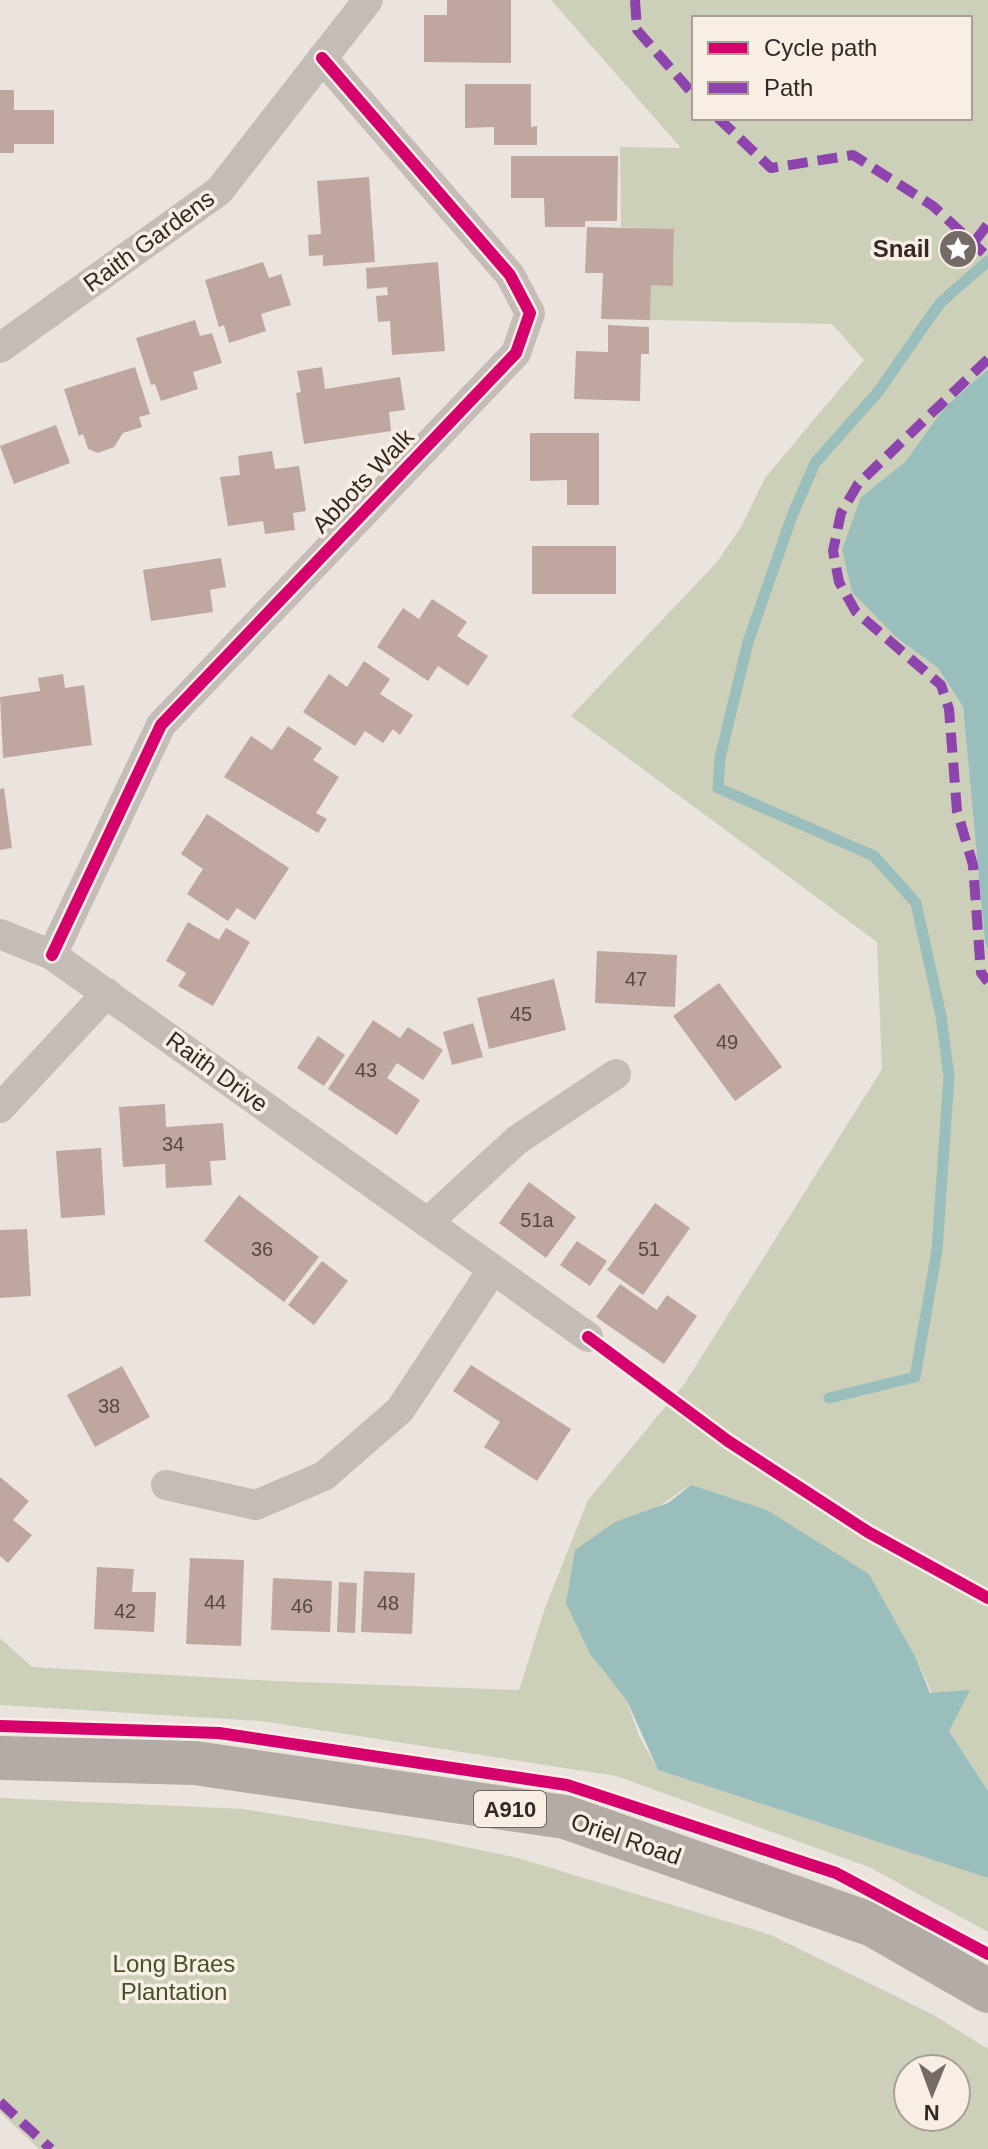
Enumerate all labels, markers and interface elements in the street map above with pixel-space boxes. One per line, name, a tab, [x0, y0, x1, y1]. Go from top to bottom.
legend	[692, 16, 972, 120]
text: Cycle path	[764, 34, 877, 61]
text: Path	[764, 74, 813, 101]
street label: Raith Gardens	[78, 184, 219, 297]
place icon: Snail	[937, 228, 979, 270]
place label: Snail	[873, 235, 930, 262]
street label: Abbots Walk	[306, 422, 420, 538]
house number: 47	[625, 968, 647, 990]
house number: 45	[510, 1003, 532, 1025]
street label: Raith Drive	[161, 1026, 273, 1117]
house number: 49	[716, 1031, 738, 1053]
house number: 43	[355, 1059, 377, 1081]
house number: 34	[162, 1133, 184, 1155]
house number: 51a	[520, 1209, 555, 1231]
house number: 36	[251, 1238, 273, 1260]
house number: 51	[638, 1238, 660, 1260]
house number: 38	[98, 1395, 120, 1417]
house number: 44	[204, 1591, 226, 1613]
house number: 48	[377, 1592, 399, 1614]
house number: 46	[291, 1595, 313, 1617]
house number: 42	[114, 1600, 136, 1622]
road number: A910	[474, 1791, 546, 1827]
street label: Oriel Road	[568, 1807, 685, 1870]
park label: Long Braes Plantation	[113, 1950, 235, 2005]
north arrow	[892, 2053, 972, 2133]
text: N	[923, 2100, 940, 2125]

